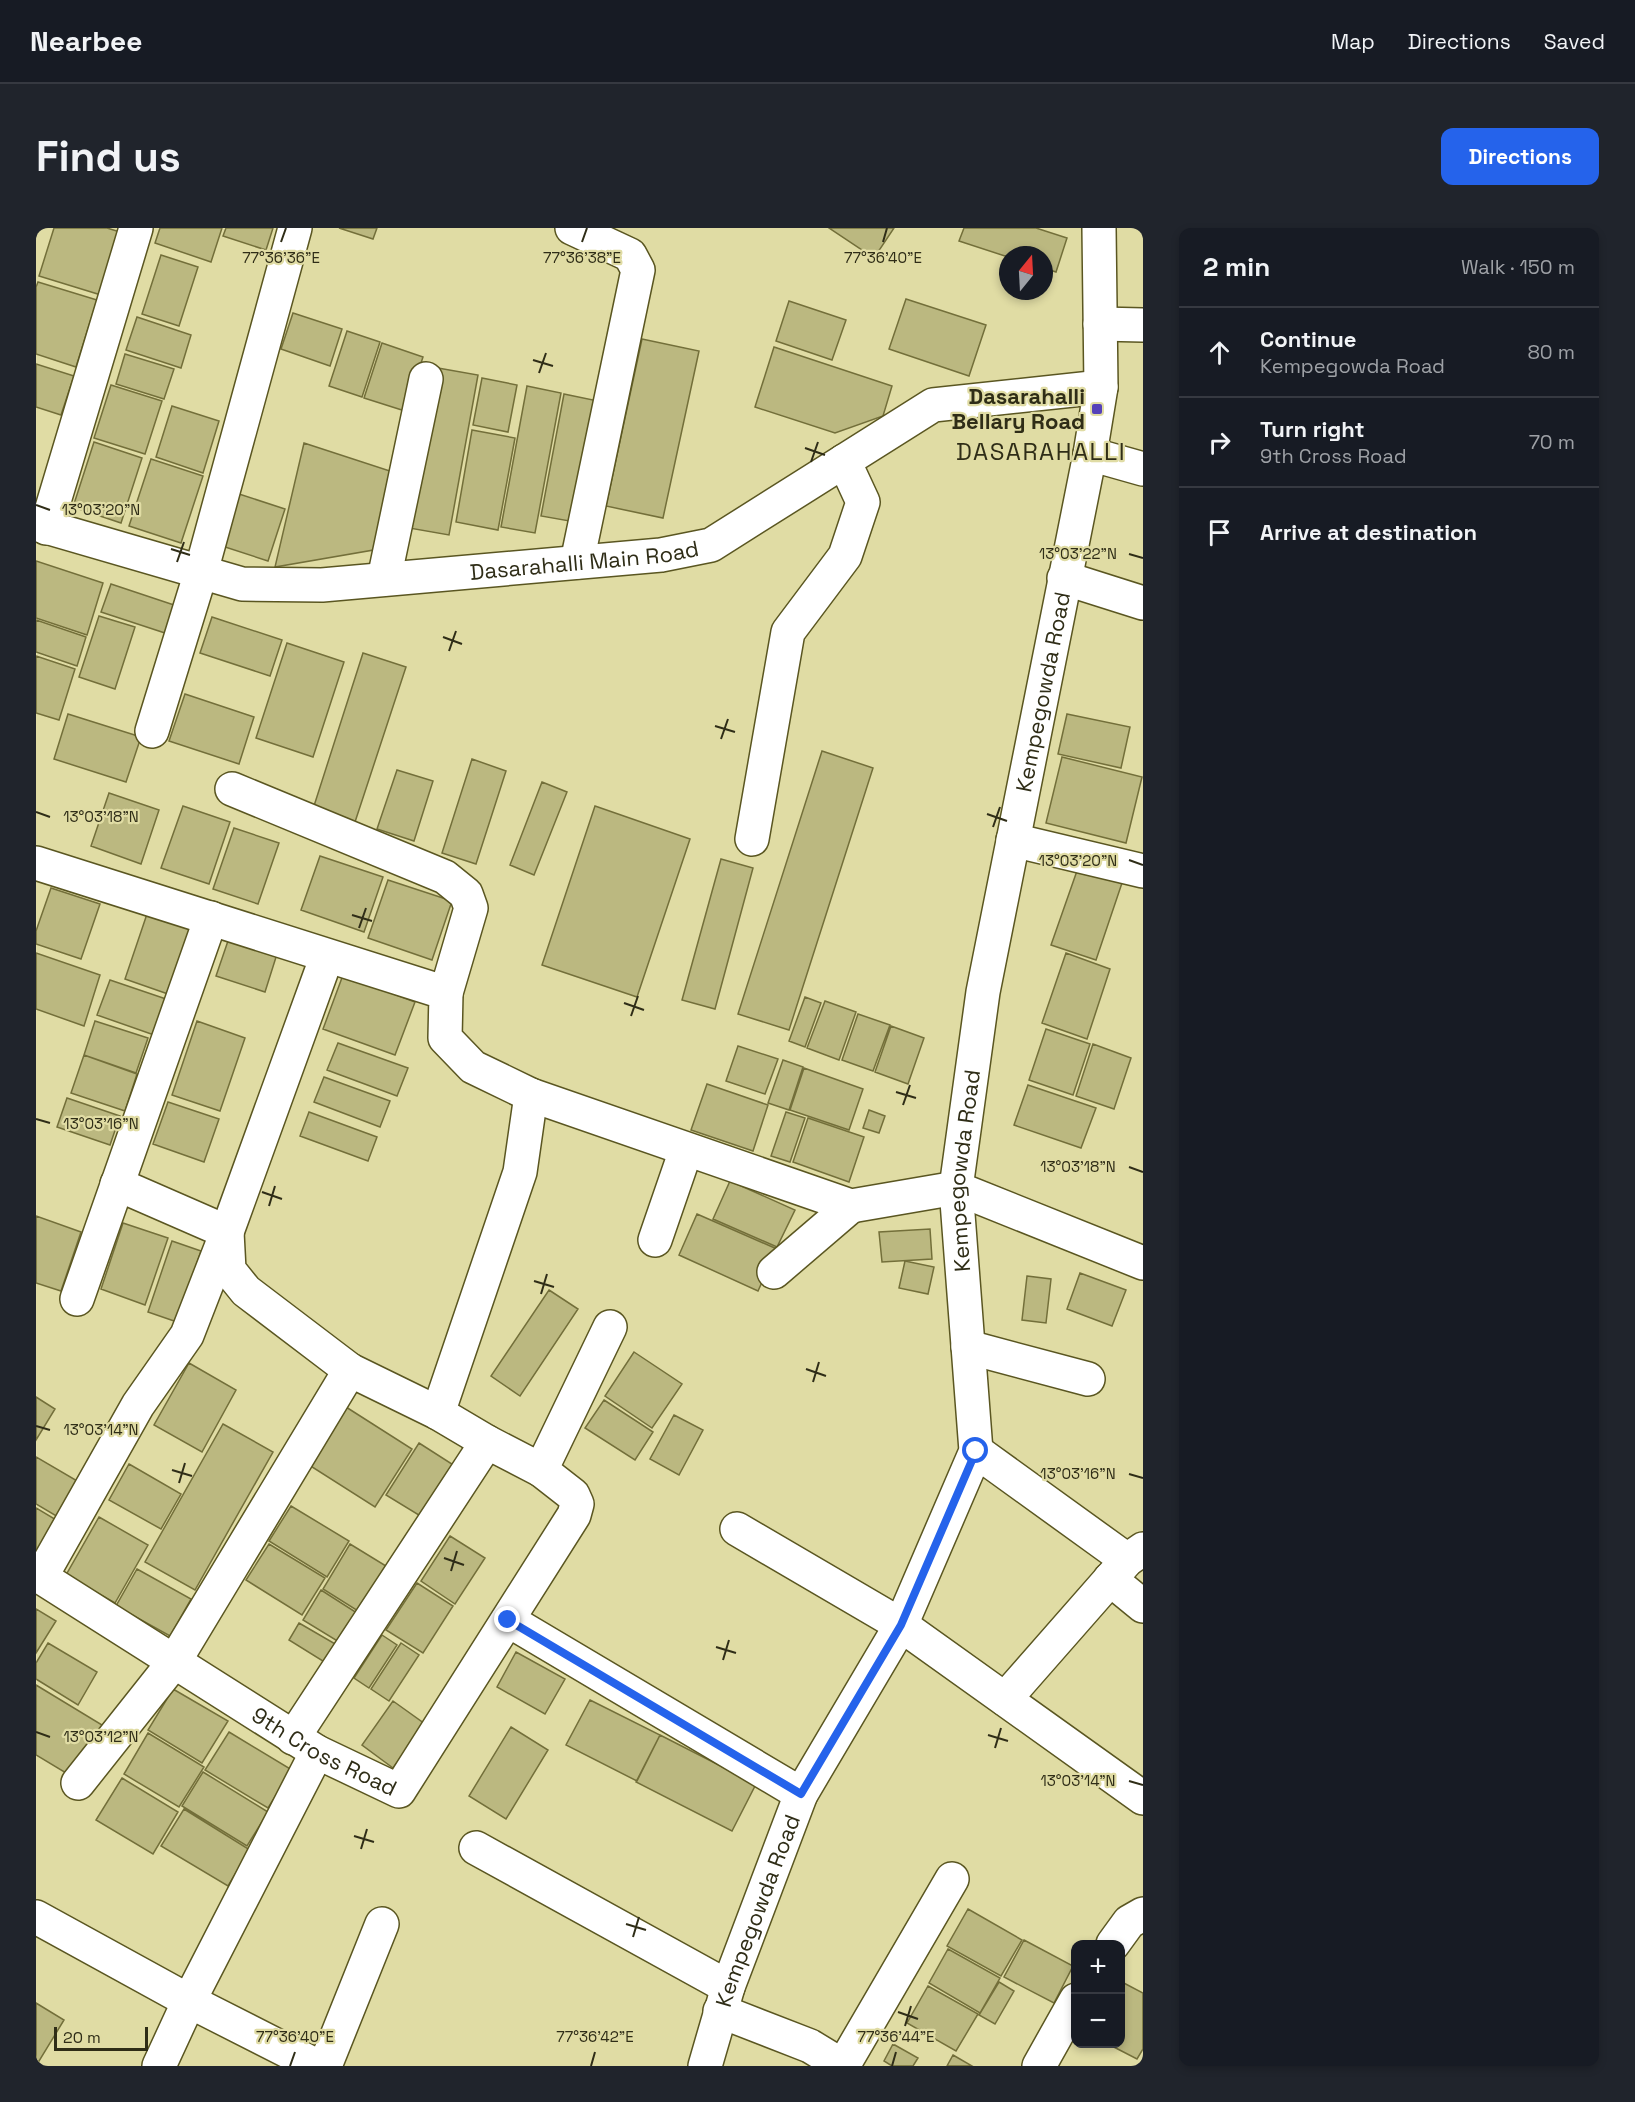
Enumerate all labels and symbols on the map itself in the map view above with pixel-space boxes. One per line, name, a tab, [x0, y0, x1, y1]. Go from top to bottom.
north arrow	[999, 246, 1053, 300]
text: 77°36'36"E	[242, 248, 320, 267]
text: 77°36'38"E	[543, 248, 621, 267]
text: 77°36'40"E	[844, 248, 922, 267]
place label: Dasarahalli Bellary Road	[952, 382, 1085, 435]
marker: Dasarahalli Bellary Road	[1090, 402, 1104, 416]
district label: DASARAHALLI	[956, 436, 1126, 467]
text: 13°03'20"N	[62, 500, 140, 519]
street label: Dasarahalli Main Road	[469, 534, 701, 586]
text: 13°03'22"N	[1039, 544, 1117, 563]
street label: Kempegowda Road	[1009, 589, 1076, 795]
text: 13°03'18"N	[63, 807, 139, 826]
text: 13°03'20"N	[1039, 851, 1117, 870]
street label: Kempegowda Road	[942, 1068, 986, 1273]
text: 13°03'16"N	[63, 1114, 139, 1133]
text: 13°03'18"N	[1040, 1157, 1116, 1176]
text: 13°03'14"N	[64, 1420, 138, 1439]
route start	[962, 1437, 988, 1463]
text: 13°03'16"N	[1040, 1464, 1116, 1483]
route end	[494, 1606, 520, 1632]
street label: 9th Cross Road	[247, 1700, 402, 1802]
text: 13°03'12"N	[63, 1727, 139, 1746]
text: 13°03'14"N	[1041, 1771, 1115, 1790]
street label: Kempegowda Road	[709, 1810, 806, 2010]
scale bar	[54, 2024, 148, 2052]
text: 77°36'40"E	[256, 2027, 334, 2046]
text: 77°36'42"E	[556, 2027, 634, 2046]
text: 77°36'44"E	[857, 2027, 935, 2046]

